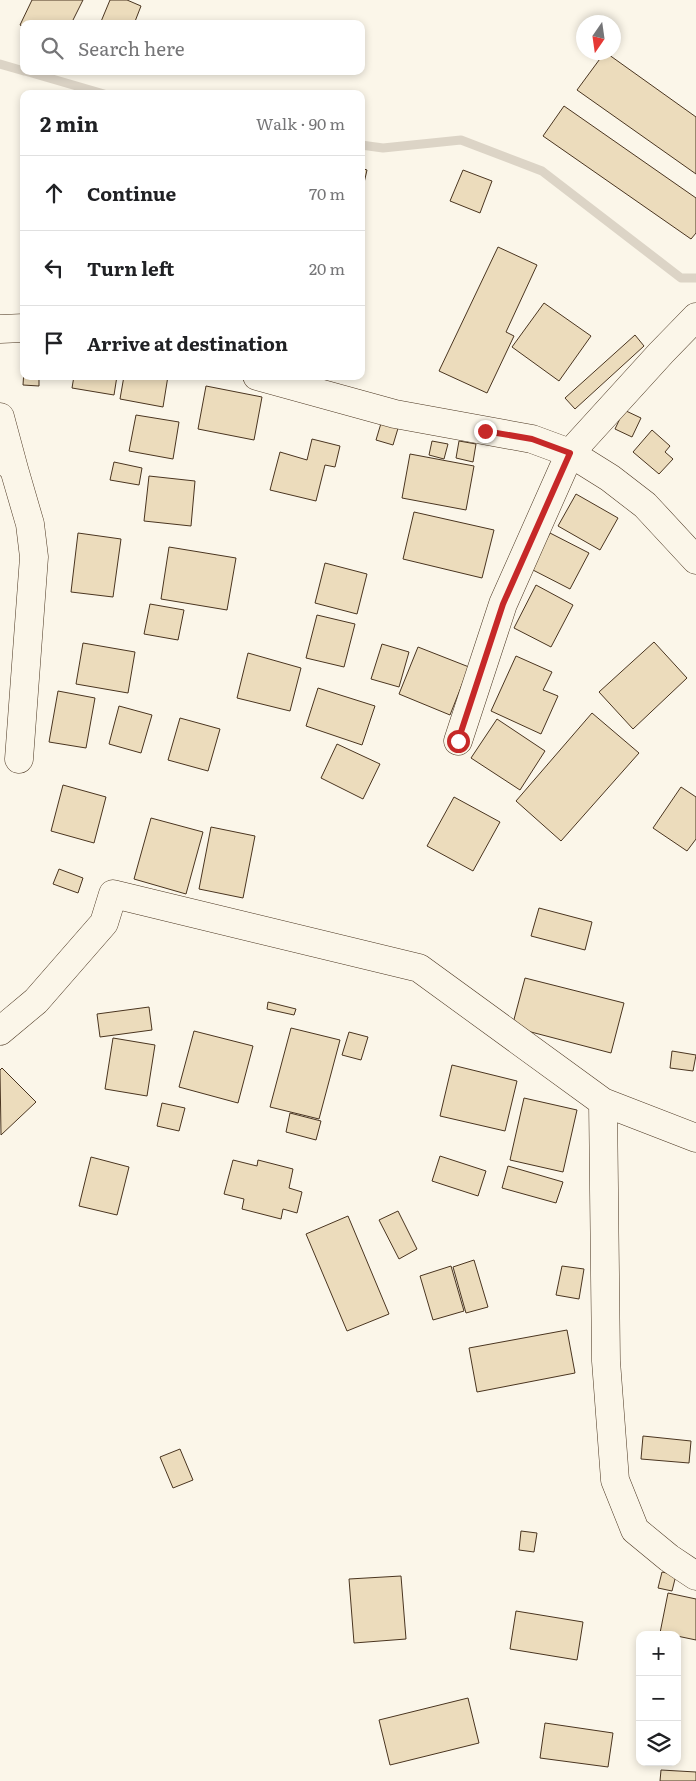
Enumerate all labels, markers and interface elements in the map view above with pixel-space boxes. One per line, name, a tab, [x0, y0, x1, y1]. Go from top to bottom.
north arrow	[576, 15, 621, 60]
search box	[20, 20, 365, 75]
icon: search	[38, 34, 66, 62]
text: Search here	[78, 34, 185, 62]
text: 2 min	[40, 107, 99, 138]
text: Walk · 90 m	[256, 111, 345, 135]
icon: ahead	[40, 179, 68, 207]
text: Continue	[87, 179, 176, 207]
text: 70 m	[309, 181, 345, 205]
icon: left	[40, 254, 68, 282]
text: Turn left	[87, 254, 174, 282]
text: 20 m	[309, 256, 345, 280]
icon: arrive	[40, 329, 68, 357]
text: Arrive at destination	[87, 329, 288, 357]
route end	[474, 420, 497, 443]
route start	[447, 730, 470, 753]
map controls	[636, 1631, 681, 1766]
button: +	[636, 1631, 681, 1676]
button: −	[636, 1676, 681, 1721]
button: layers	[636, 1721, 681, 1766]

